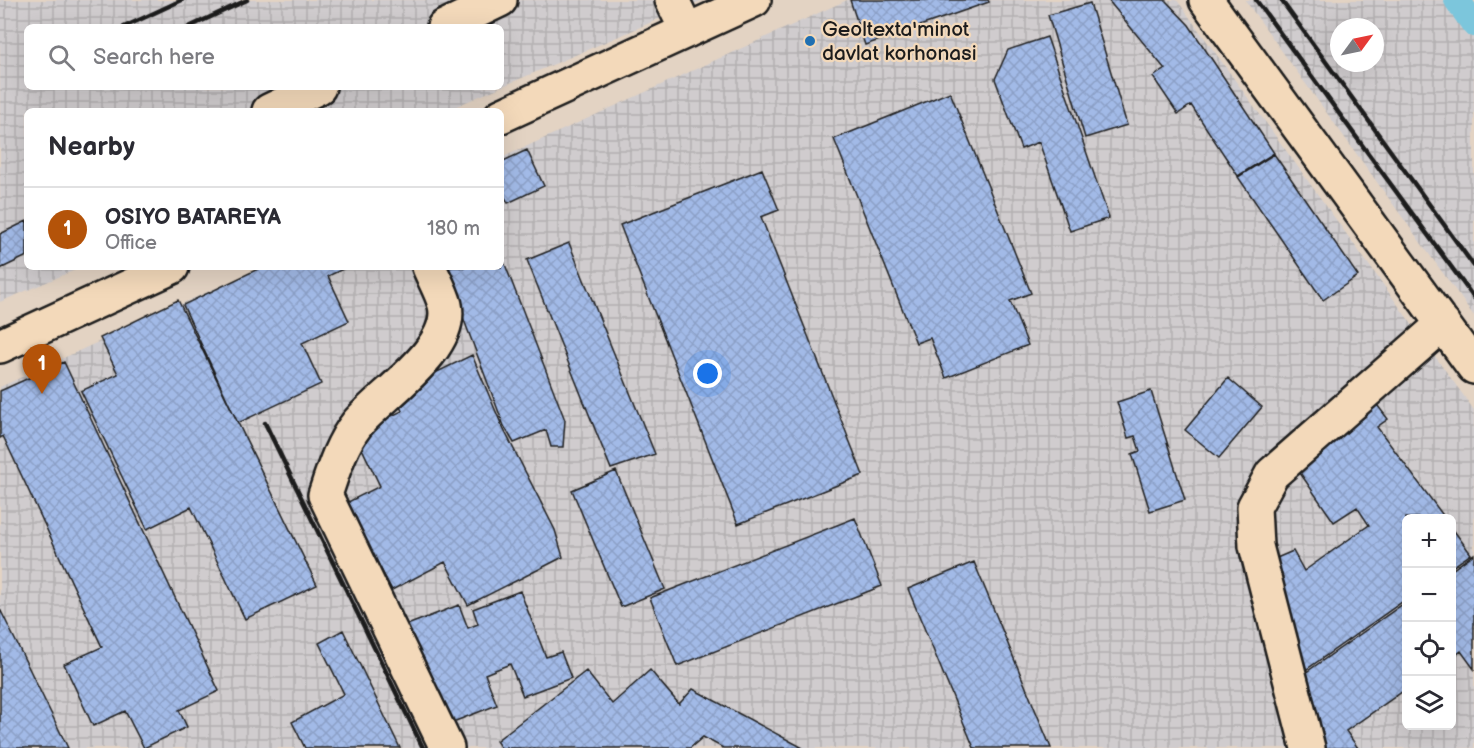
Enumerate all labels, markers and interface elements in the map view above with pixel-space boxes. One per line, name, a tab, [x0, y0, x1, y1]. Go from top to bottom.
place label: Geoltexta'minot davlat korhonasi	[822, 17, 977, 66]
north arrow	[1330, 18, 1384, 72]
search box	[24, 24, 504, 90]
marker: Geoltexta'minot davlat korhonasi	[803, 34, 817, 48]
icon: search	[45, 41, 78, 74]
text: Search here	[93, 44, 215, 71]
text: Nearby	[48, 132, 135, 163]
text: OSIYO BATAREYA	[105, 204, 281, 231]
text: 1	[63, 217, 72, 241]
text: 180 m	[427, 217, 480, 241]
text: Office	[105, 231, 157, 255]
pin: 1	[22, 344, 62, 394]
your location	[693, 359, 722, 388]
map controls	[1402, 514, 1456, 730]
button: +	[1402, 514, 1456, 568]
button: −	[1402, 568, 1456, 622]
button: locate	[1402, 622, 1456, 676]
button: layers	[1402, 676, 1456, 730]

